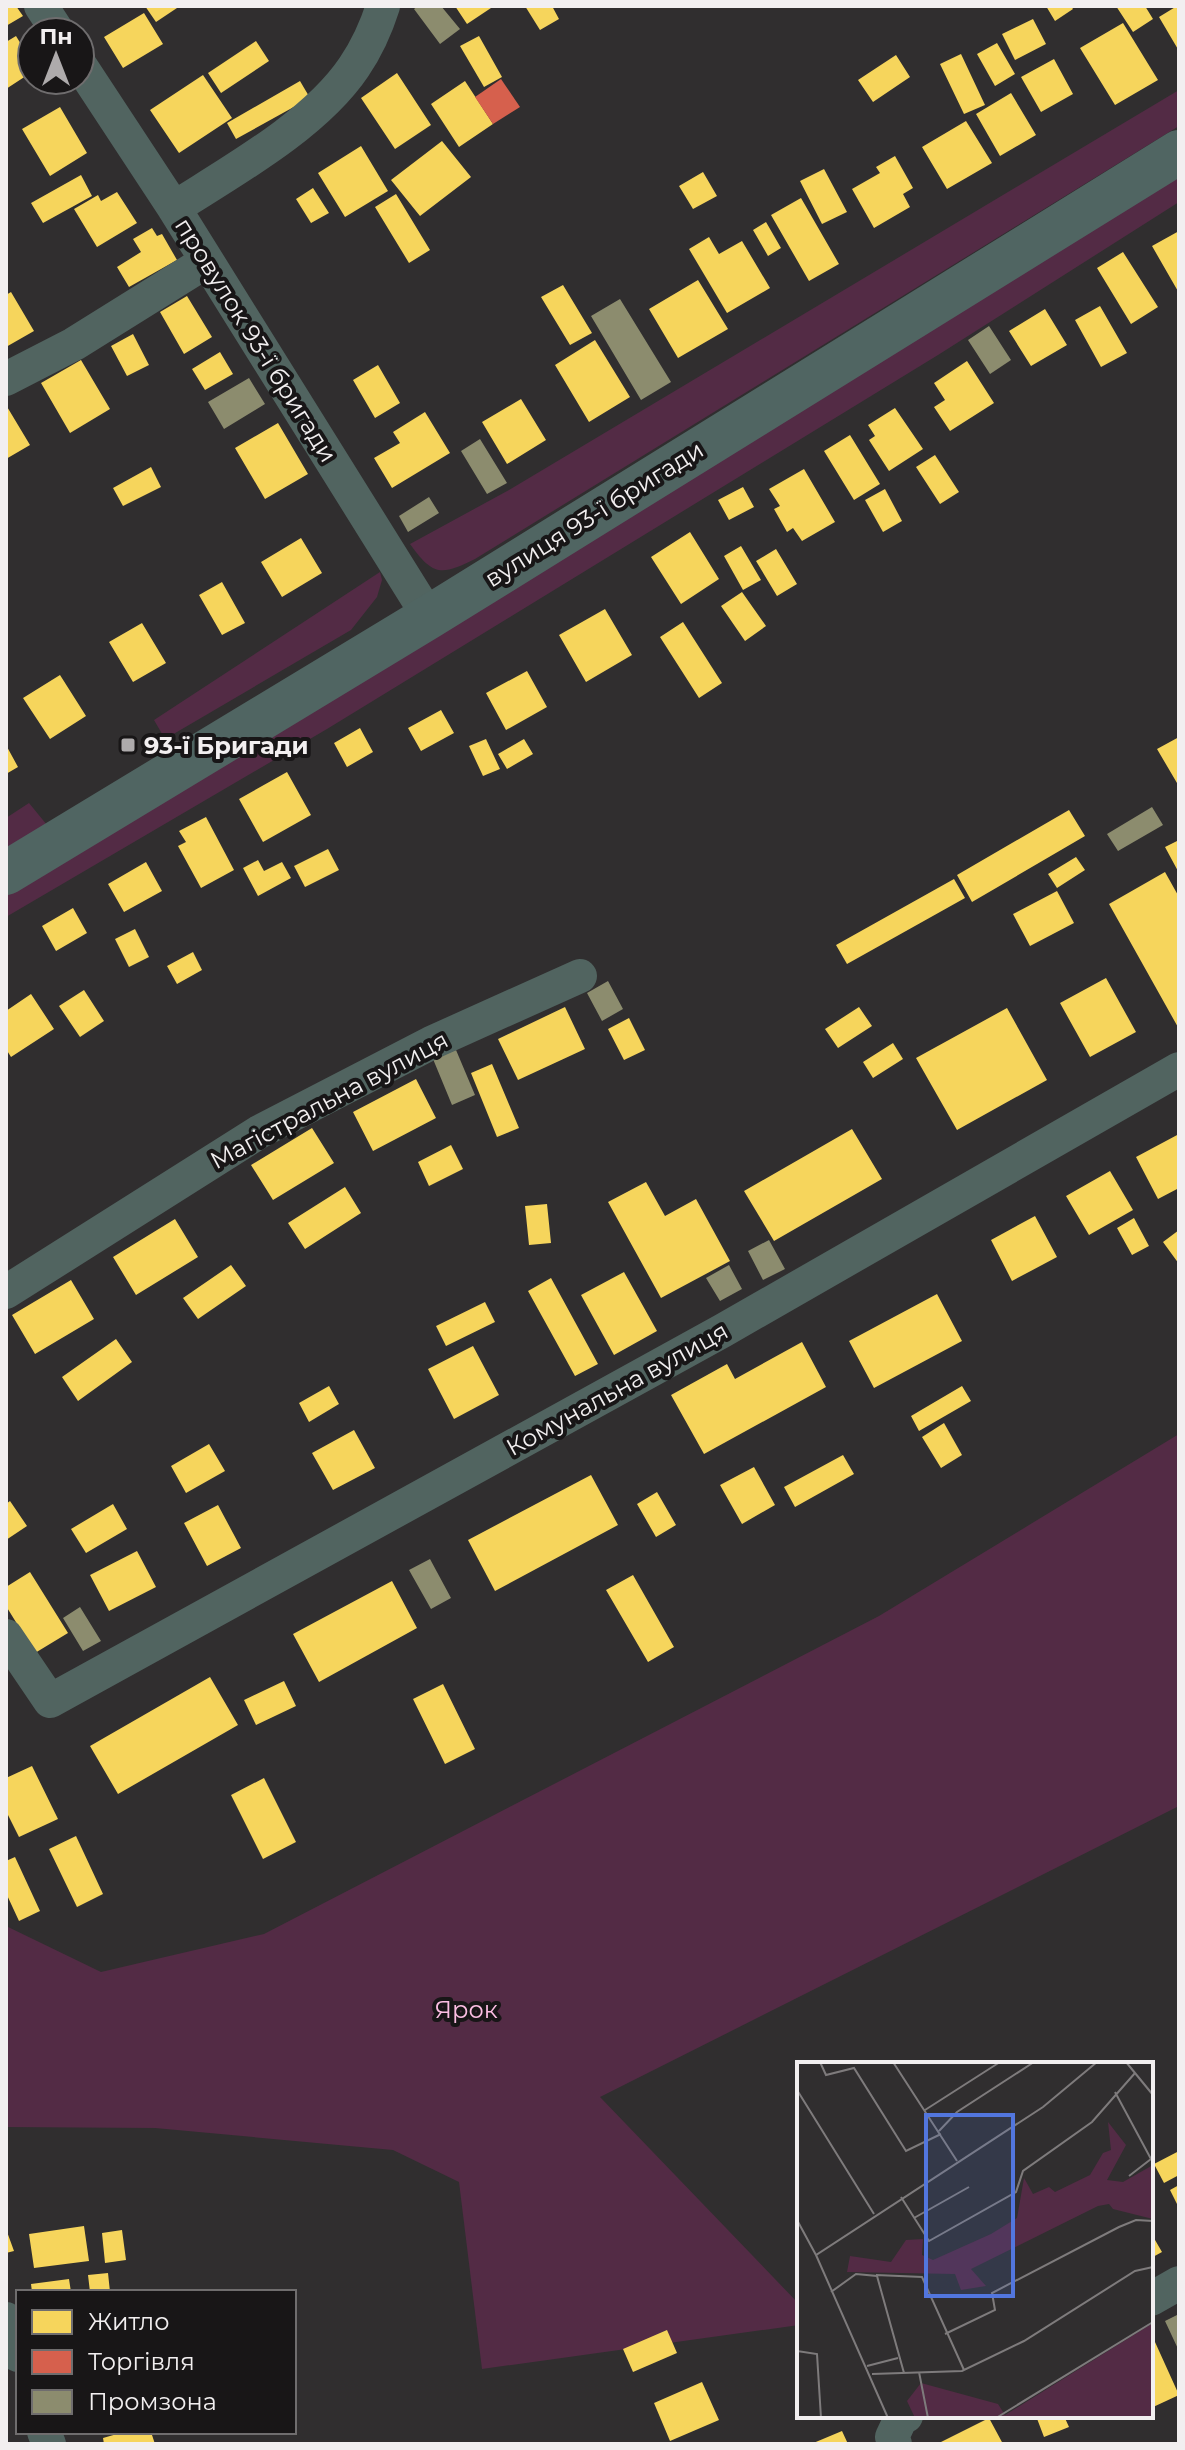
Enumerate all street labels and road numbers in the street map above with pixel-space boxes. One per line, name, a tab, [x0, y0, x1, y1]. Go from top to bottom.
street label: провулок 93-ї бригади	[169, 213, 343, 467]
street label: вулиця 93-ї бригади	[479, 435, 709, 593]
street label: Магістральна вулиця	[205, 1025, 453, 1175]
street label: Комунальна вулиця	[501, 1316, 733, 1462]

